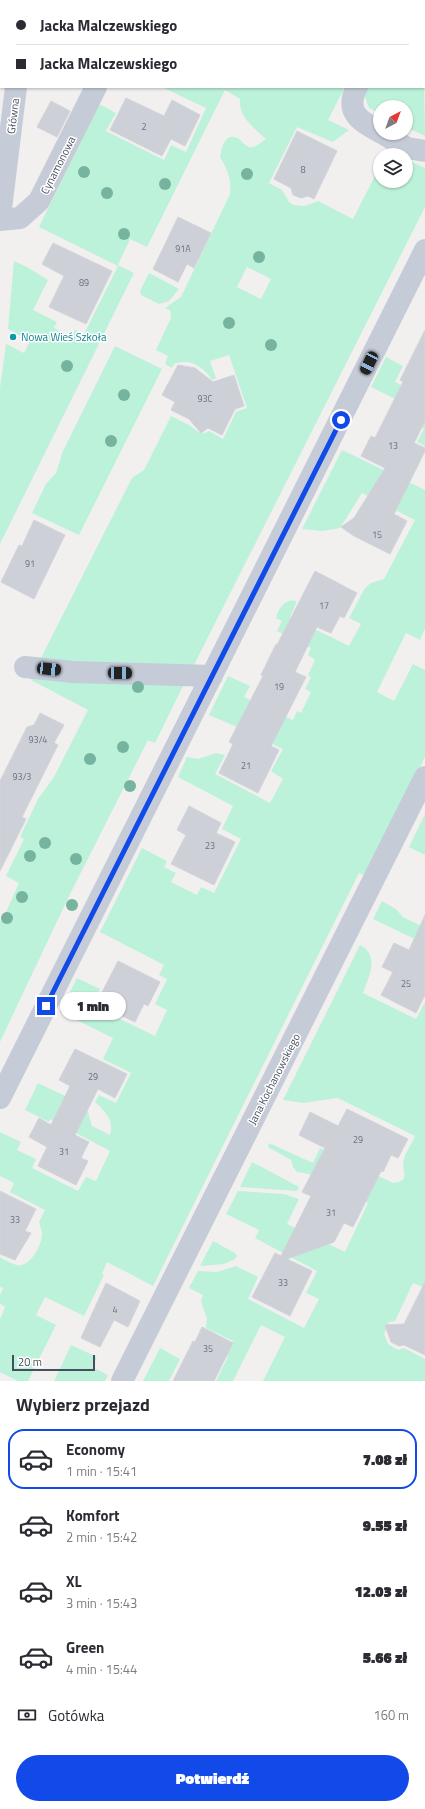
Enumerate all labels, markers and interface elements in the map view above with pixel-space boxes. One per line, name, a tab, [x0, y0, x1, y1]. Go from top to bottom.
text: Jacka Malczewskiego	[40, 14, 177, 37]
text: Jacka Malczewskiego	[40, 52, 177, 75]
street label: Główna	[3, 97, 23, 135]
north arrow	[373, 100, 413, 140]
map controls	[373, 100, 413, 188]
house number: 2	[141, 120, 147, 133]
street label: Cynamonowa	[37, 133, 80, 197]
button: layers	[373, 148, 413, 188]
house number: 8	[300, 163, 306, 176]
house number: 91A	[175, 242, 191, 255]
house number: 89	[79, 276, 89, 289]
place label: Nowa Wieś Szkoła	[21, 329, 107, 345]
marker: Nowa Wieś Szkoła	[8, 332, 18, 342]
car	[358, 350, 380, 376]
house number: 93C	[198, 392, 213, 405]
route start	[332, 411, 350, 429]
house number: 13	[388, 439, 398, 452]
house number: 15	[372, 528, 382, 541]
house number: 91	[25, 557, 35, 570]
house number: 17	[319, 599, 329, 612]
car	[36, 662, 62, 676]
car	[108, 667, 132, 679]
house number: 19	[274, 680, 284, 693]
house number: 93/4	[29, 733, 47, 746]
house number: 21	[241, 759, 251, 772]
house number: 93/3	[13, 770, 31, 783]
house number: 23	[205, 839, 215, 852]
house number: 25	[401, 977, 411, 990]
callout: 1 min	[60, 992, 126, 1020]
text: 1 min	[77, 996, 109, 1016]
route end	[37, 997, 55, 1015]
street label: Jana Kochanowskiego	[244, 1030, 304, 1127]
house number: 29	[88, 1070, 98, 1083]
house number: 29	[353, 1133, 363, 1146]
house number: 31	[59, 1145, 69, 1158]
house number: 31	[326, 1206, 336, 1219]
house number: 33	[10, 1213, 20, 1226]
house number: 33	[278, 1276, 288, 1289]
house number: 4	[112, 1303, 118, 1316]
house number: 35	[203, 1342, 213, 1355]
scale bar	[12, 1353, 95, 1372]
text: 20 m	[18, 1354, 42, 1370]
text: Wybierz przejazd	[16, 1391, 150, 1418]
text: Economy	[66, 1438, 125, 1461]
icon: car	[18, 1441, 54, 1477]
text: 7.08 zł	[363, 1448, 407, 1471]
text: 1 min · 15:41	[66, 1461, 137, 1481]
text: Komfort	[66, 1504, 120, 1527]
icon: car	[18, 1507, 54, 1543]
text: 9.55 zł	[363, 1514, 407, 1537]
text: 2 min · 15:42	[66, 1527, 137, 1547]
text: XL	[66, 1570, 82, 1593]
icon: car	[18, 1573, 54, 1609]
text: 12.03 zł	[354, 1580, 407, 1603]
text: 3 min · 15:43	[66, 1593, 137, 1613]
text: Green	[66, 1636, 104, 1659]
icon: car	[18, 1639, 54, 1675]
text: 5.66 zł	[363, 1646, 407, 1669]
text: 4 min · 15:44	[66, 1659, 137, 1679]
icon: cash	[16, 1704, 38, 1726]
text: Gotówka	[48, 1704, 104, 1727]
text: 160 m	[373, 1705, 409, 1725]
button: Potwierdź	[16, 1755, 409, 1801]

